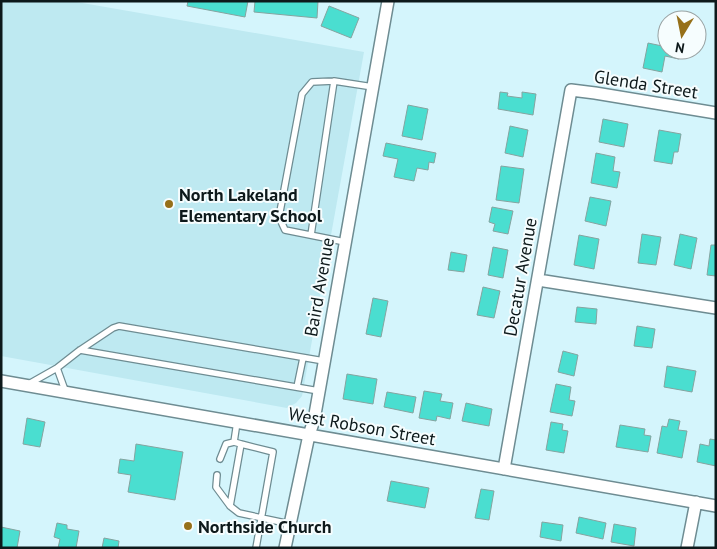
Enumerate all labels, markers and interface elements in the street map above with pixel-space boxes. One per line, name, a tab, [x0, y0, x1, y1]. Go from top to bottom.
north arrow	[657, 10, 707, 60]
text: N	[674, 38, 686, 57]
street label: Glenda Street	[593, 64, 699, 104]
place label: North Lakeland Elementary School	[179, 183, 323, 227]
marker: North Lakeland Elementary School	[163, 198, 175, 210]
street label: Decatur Avenue	[498, 216, 542, 338]
street label: Baird Avenue	[299, 236, 339, 338]
street label: West Robson Street	[287, 402, 437, 450]
place label: Northside Church	[198, 515, 332, 538]
marker: Northside Church	[182, 520, 194, 532]

